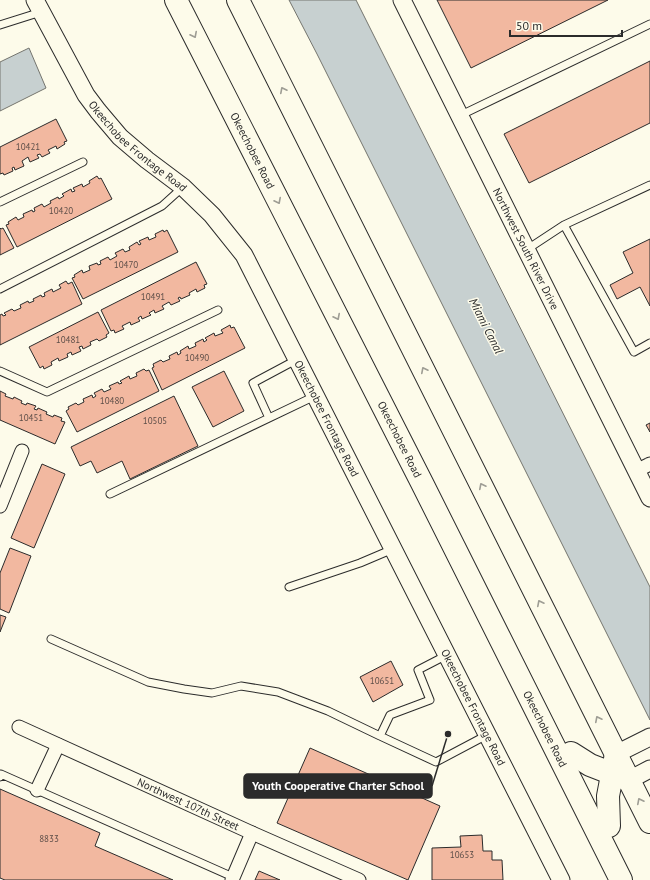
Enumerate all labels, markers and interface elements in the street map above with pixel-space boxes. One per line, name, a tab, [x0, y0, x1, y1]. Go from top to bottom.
scale bar	[510, 12, 622, 38]
text: 50 m	[516, 18, 542, 33]
one-way arrow	[189, 31, 197, 38]
one-way arrow	[281, 87, 288, 95]
street label: Okeechobee Frontage Road	[86, 98, 190, 194]
street label: Okeechobee Road	[227, 110, 278, 191]
house number: 10421	[16, 141, 40, 152]
street label: Northwest South River Drive	[490, 186, 562, 312]
one-way arrow	[273, 196, 281, 204]
house number: 10420	[49, 205, 73, 216]
house number: 10470	[114, 259, 138, 270]
house number: 10491	[141, 291, 165, 302]
water label: Miami Canal	[466, 295, 507, 357]
one-way arrow	[332, 312, 340, 320]
house number: 10481	[56, 334, 80, 345]
house number: 10490	[185, 352, 209, 363]
street label: Okeechobee Frontage Road	[291, 358, 362, 479]
one-way arrow	[421, 367, 428, 374]
house number: 10480	[100, 395, 124, 406]
street label: Okeechobee Road	[374, 399, 425, 480]
house number: 10451	[19, 412, 43, 423]
house number: 10505	[143, 415, 167, 426]
one-way arrow	[479, 483, 487, 491]
one-way arrow	[537, 599, 545, 607]
street label: Okeechobee Frontage Road	[438, 647, 509, 768]
house number: 10651	[370, 675, 394, 686]
street label: Okeechobee Road	[520, 688, 570, 769]
one-way arrow	[595, 716, 603, 723]
callout: Youth Cooperative Charter School	[244, 774, 432, 798]
street label: Northwest 107th Street	[135, 775, 242, 833]
text: Youth Cooperative Charter School	[251, 778, 424, 793]
one-way arrow	[637, 798, 644, 805]
house number: 8833	[39, 833, 59, 844]
house number: 10653	[450, 849, 474, 860]

